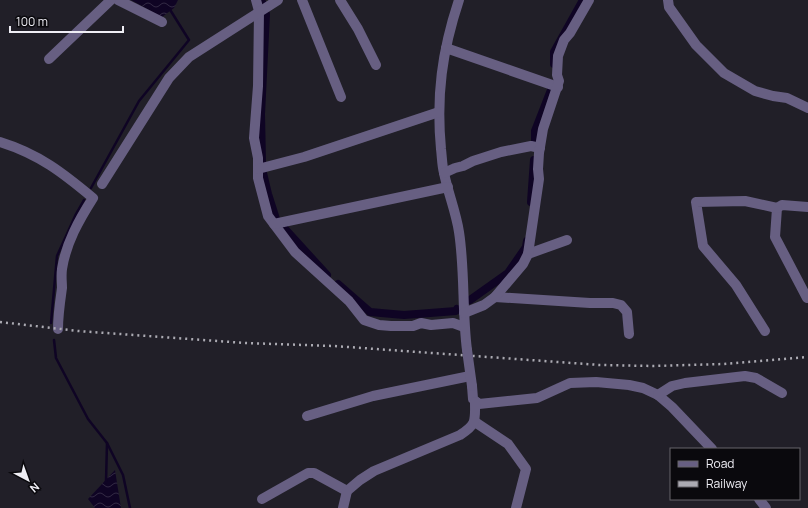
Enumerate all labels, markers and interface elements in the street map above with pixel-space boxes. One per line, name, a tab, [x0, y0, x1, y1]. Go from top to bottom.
scale bar	[10, 8, 123, 34]
text: 100 m	[16, 13, 48, 30]
legend	[670, 448, 800, 500]
text: Road	[706, 455, 734, 472]
north arrow	[8, 460, 48, 500]
text: Railway	[706, 475, 748, 492]
text: N	[27, 480, 43, 496]

